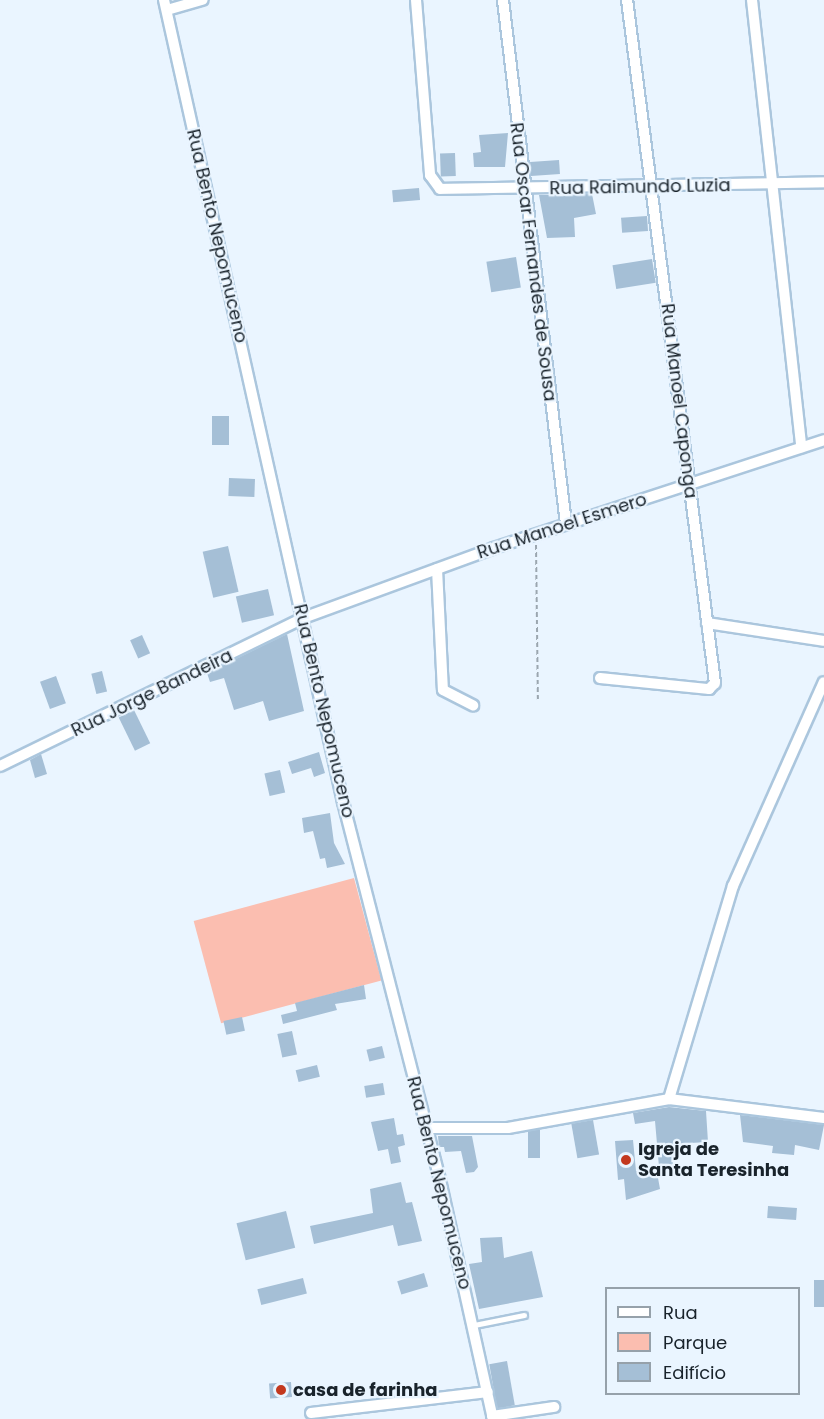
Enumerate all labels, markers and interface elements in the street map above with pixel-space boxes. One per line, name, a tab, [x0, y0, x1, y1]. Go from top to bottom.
street label: Rua Oscar Fernandes de Sousa	[505, 121, 561, 403]
street label: Rua Bento Nepomuceno	[182, 127, 252, 345]
street label: Rua Raimundo Luzia	[549, 175, 731, 199]
street label: Rua Manoel Caponga	[656, 302, 702, 500]
street label: Rua Manoel Esmero	[474, 488, 650, 564]
street label: Rua Bento Nepomuceno	[289, 602, 359, 820]
street label: Rua Jorge Bandeira	[68, 645, 236, 741]
street label: Rua Bento Nepomuceno	[402, 1074, 476, 1292]
place label: Igreja de Santa Teresinha	[638, 1139, 789, 1182]
marker: Igreja de Santa Teresinha	[619, 1153, 633, 1167]
legend	[605, 1287, 800, 1395]
text: Rua	[663, 1300, 698, 1325]
text: Parque	[663, 1330, 727, 1355]
text: Edifício	[663, 1360, 726, 1385]
place label: casa de farinha	[293, 1379, 438, 1401]
marker: casa de farinha	[274, 1383, 288, 1397]

